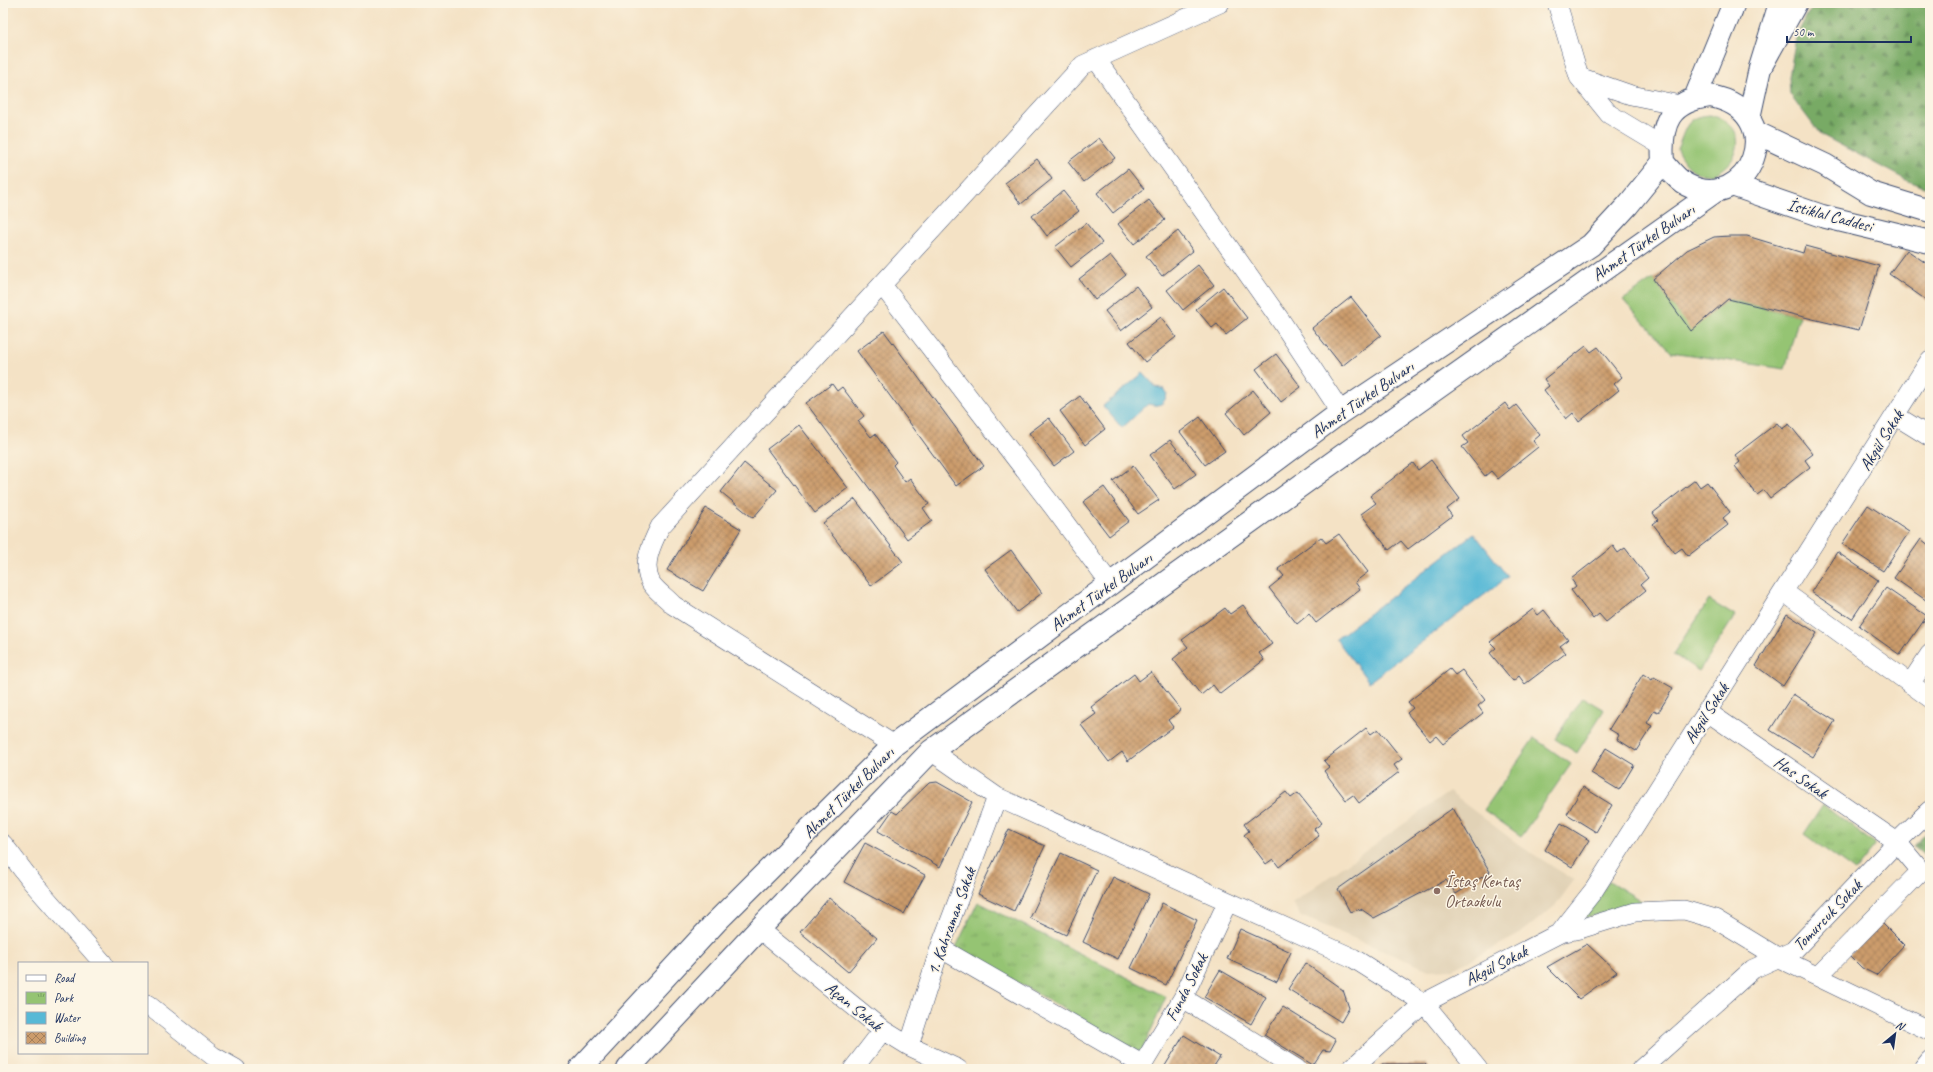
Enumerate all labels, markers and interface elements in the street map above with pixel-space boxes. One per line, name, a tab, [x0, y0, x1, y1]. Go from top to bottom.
scale bar	[1787, 18, 1911, 44]
text: 50 m	[1793, 24, 1815, 40]
street label: İstiklal Caddesi	[1785, 194, 1876, 237]
street label: Ahmet Türkel Bulvarı	[1588, 199, 1700, 286]
street label: Ahmet Türkel Bulvarı	[1307, 356, 1419, 443]
street label: Akgül Sokak	[1855, 405, 1909, 474]
street label: Ahmet Türkel Bulvarı	[1046, 547, 1157, 635]
street label: Akgül Sokak	[1679, 678, 1735, 747]
street label: Ahmet Türkel Bulvarı	[798, 742, 899, 843]
street label: Has Sokak	[1770, 751, 1833, 804]
street label: 1. Kahraman Sokak	[922, 863, 981, 978]
place label: İstaş Kentaş Ortaokulu	[1445, 871, 1522, 912]
street label: Tomurcuk Sokak	[1788, 874, 1868, 955]
marker: İstaş Kentaş Ortaokulu	[1432, 886, 1442, 896]
street label: Akgül Sokak	[1461, 940, 1533, 990]
street label: Funda Sokak	[1160, 948, 1213, 1025]
legend	[18, 962, 148, 1054]
text: Road	[54, 970, 76, 986]
street label: Açan Sokak	[821, 977, 888, 1037]
text: Park	[54, 990, 75, 1006]
text: Water	[54, 1010, 82, 1026]
north arrow	[1875, 1014, 1915, 1054]
text: N	[1893, 1017, 1908, 1034]
text: Building	[54, 1030, 86, 1046]

